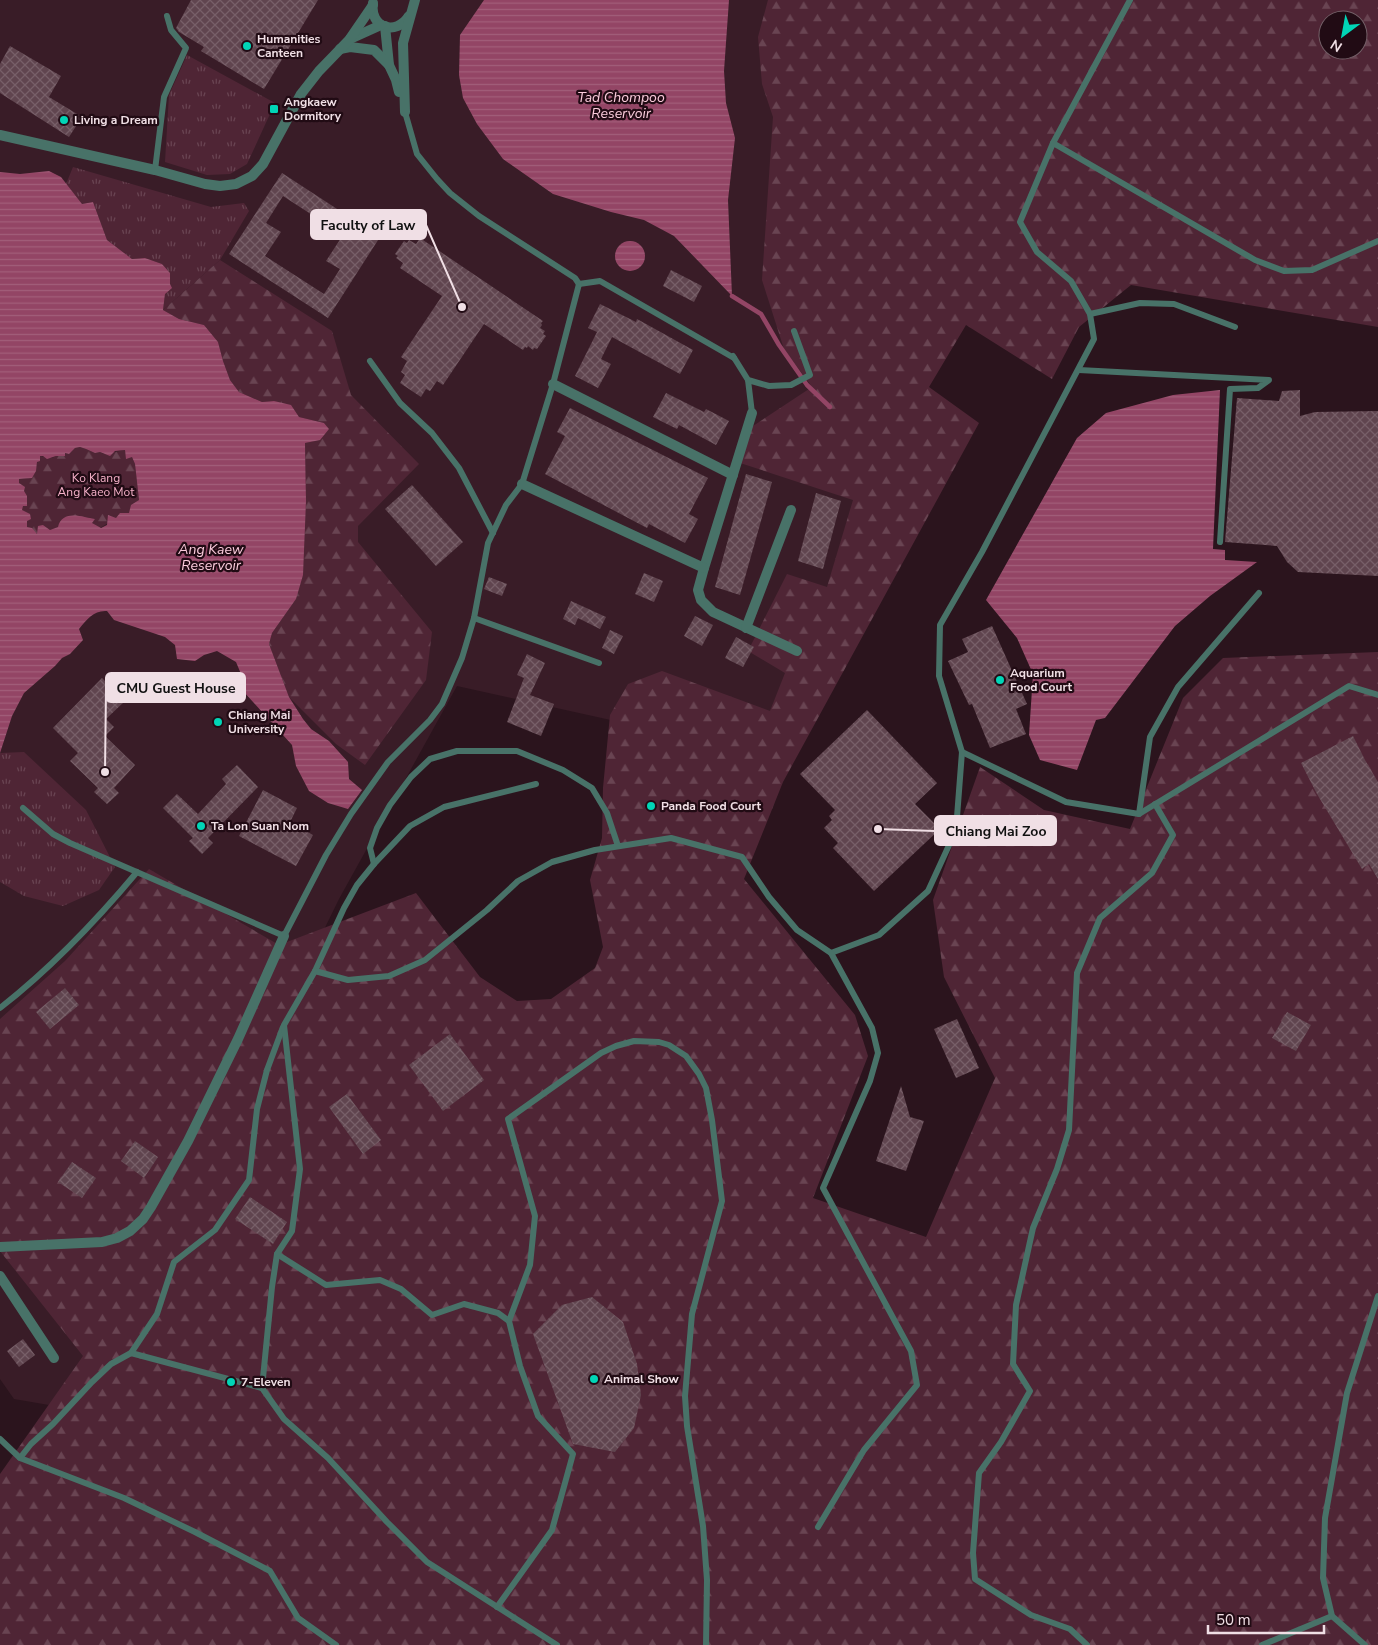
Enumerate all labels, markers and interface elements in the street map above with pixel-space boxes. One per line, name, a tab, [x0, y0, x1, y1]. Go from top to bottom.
north arrow	[1318, 10, 1368, 60]
place label: Humanities Canteen	[257, 31, 321, 61]
text: N	[1327, 35, 1346, 56]
marker: Humanities Canteen	[241, 40, 253, 52]
water label: Tad Chompoo Reservoir	[577, 88, 665, 123]
place label: Angkaew Dormitory	[284, 94, 342, 124]
marker: Angkaew Dormitory	[268, 103, 280, 115]
place label: Living a Dream	[74, 112, 158, 128]
marker: Living a Dream	[58, 114, 70, 126]
callout: Faculty of Law	[311, 210, 426, 239]
text: Faculty of Law	[320, 216, 416, 235]
park label: Ko Klang Ang Kaeo Mot	[58, 470, 135, 500]
water label: Ang Kaew Reservoir	[177, 540, 244, 575]
place label: Aquarium Food Court	[1010, 665, 1072, 695]
callout: CMU Guest House	[106, 673, 245, 702]
marker: Aquarium Food Court	[994, 674, 1006, 686]
text: CMU Guest House	[116, 679, 236, 698]
place label: Chiang Mai University	[228, 707, 290, 737]
marker: Chiang Mai University	[212, 716, 224, 728]
place label: Panda Food Court	[661, 798, 762, 814]
marker: Panda Food Court	[645, 800, 657, 812]
callout: Chiang Mai Zoo	[935, 816, 1056, 845]
place label: Ta Lon Suan Nom	[211, 818, 309, 834]
marker: Ta Lon Suan Nom	[195, 820, 207, 832]
text: Chiang Mai Zoo	[946, 822, 1046, 841]
place label: Animal Show	[604, 1371, 680, 1387]
marker: Animal Show	[588, 1373, 600, 1385]
place label: 7-Eleven	[241, 1374, 290, 1390]
marker: 7-Eleven	[225, 1376, 237, 1388]
scale bar	[1208, 1602, 1324, 1634]
text: 50 m	[1216, 1610, 1251, 1630]

